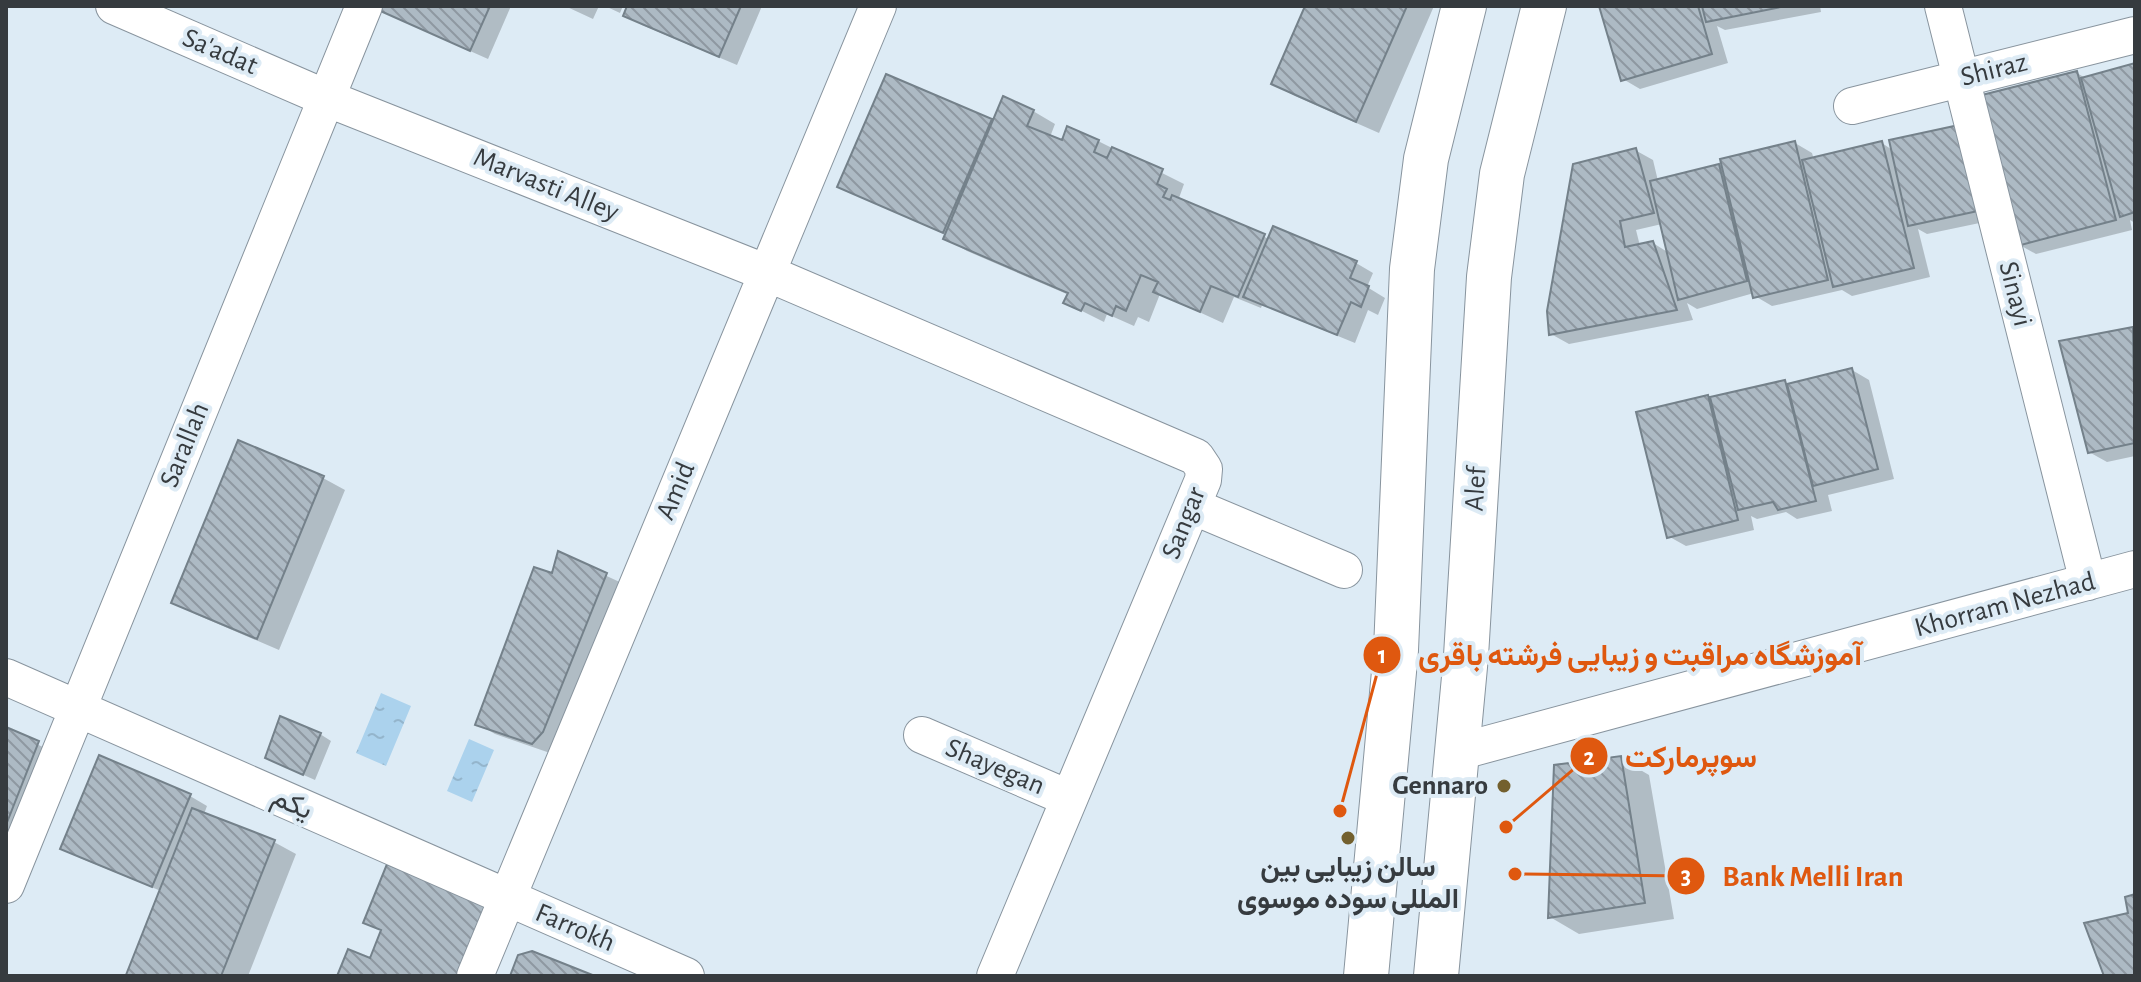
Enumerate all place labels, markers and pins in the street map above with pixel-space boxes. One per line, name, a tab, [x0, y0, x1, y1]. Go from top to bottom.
callout: آموزشگاه مراقبت و زیبایی فرشته باقری	[1362, 628, 1878, 682]
callout: سوپرمارکت	[1569, 729, 1773, 783]
place label: Gennaro	[1392, 772, 1488, 800]
marker: Gennaro	[1495, 777, 1513, 795]
marker: سالن زیبایی بین المللی سوده موسوی	[1339, 829, 1357, 847]
callout: Bank Melli Iran	[1666, 849, 1919, 903]
place label: سالن زیبایی بین المللی سوده موسوی	[1237, 854, 1459, 916]

